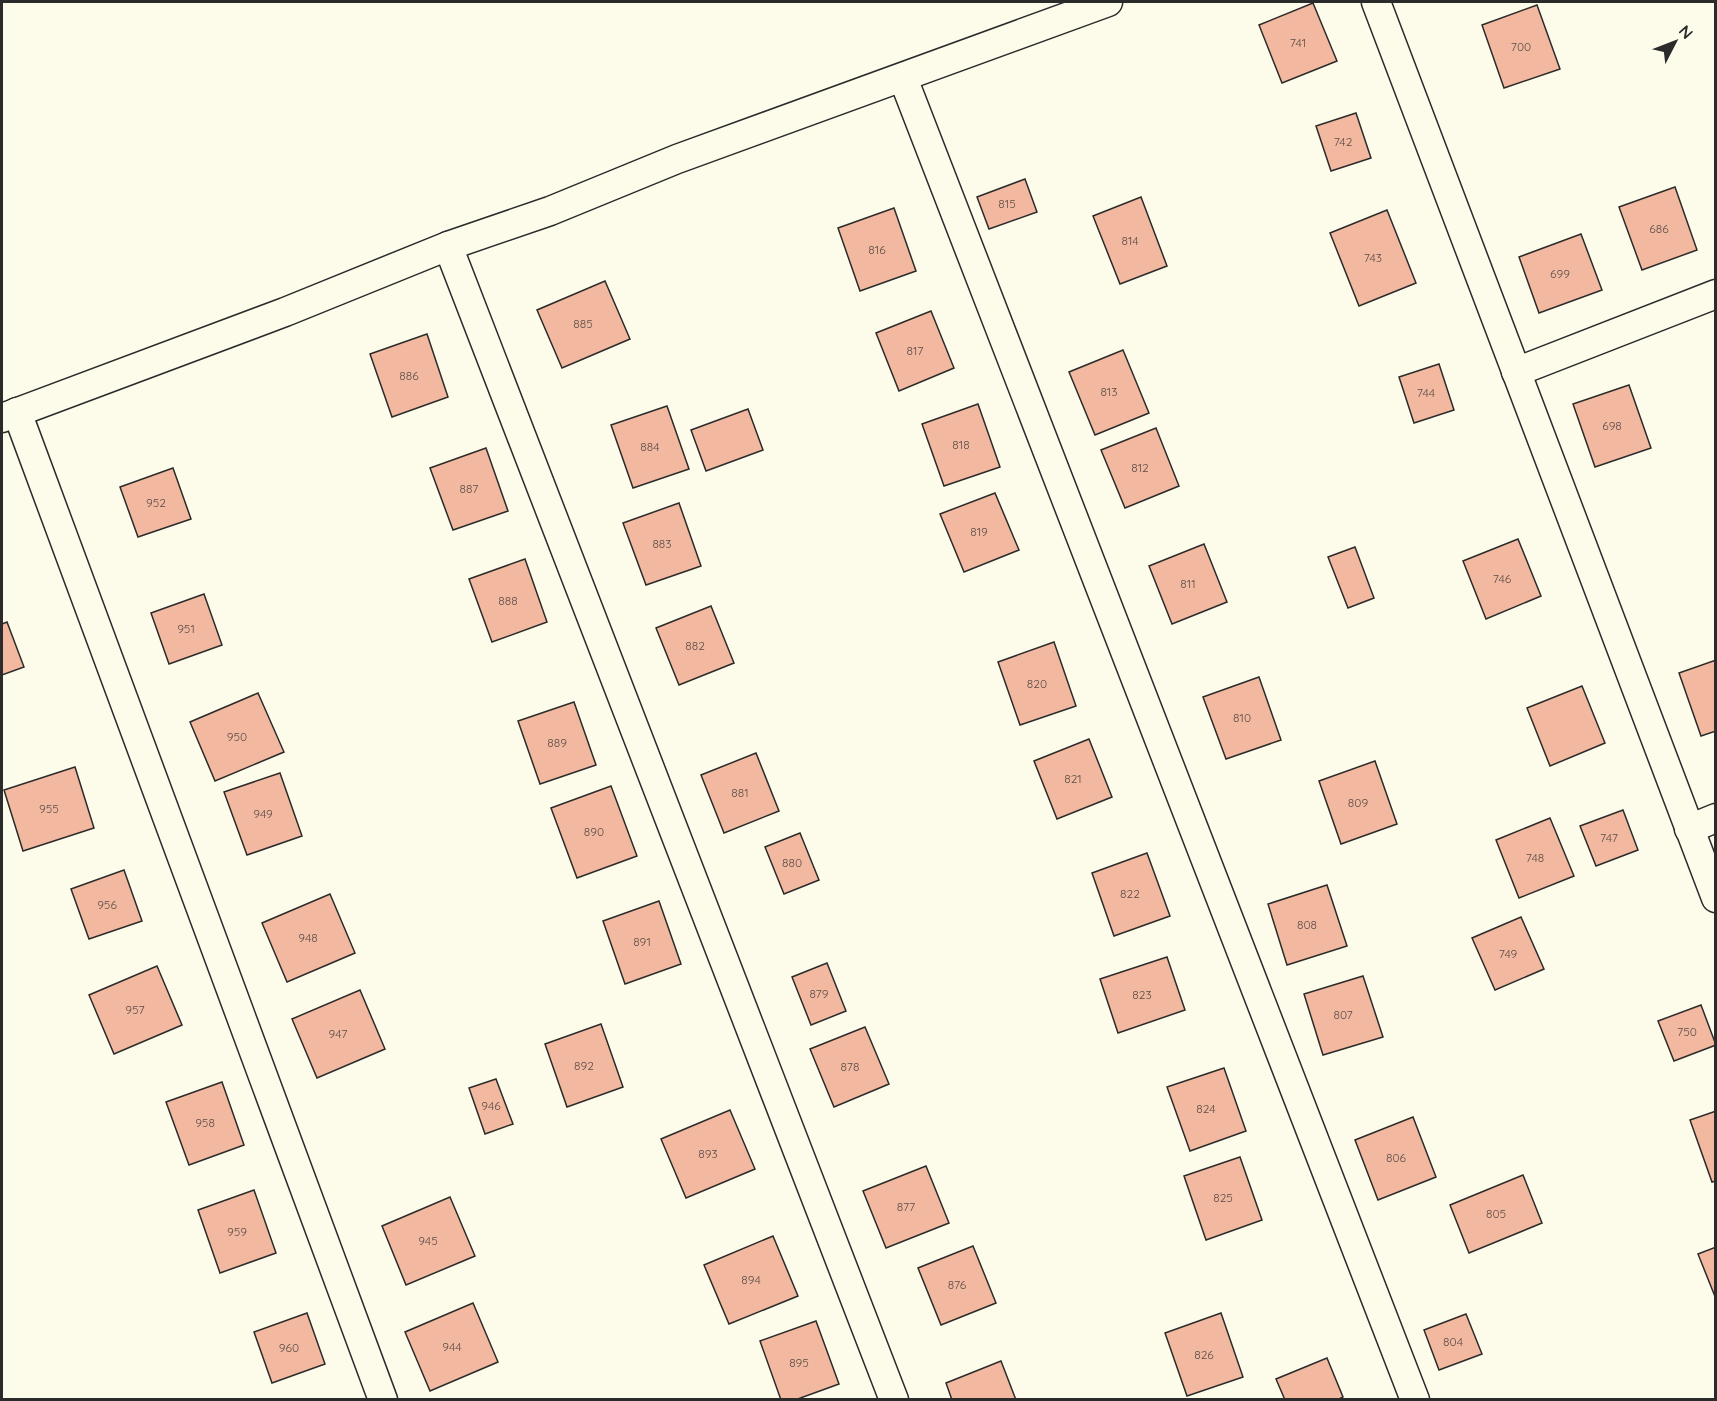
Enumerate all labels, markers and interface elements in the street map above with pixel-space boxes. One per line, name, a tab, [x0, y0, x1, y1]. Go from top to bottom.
north arrow	[1645, 12, 1705, 72]
text: N	[1675, 21, 1698, 43]
house number: 741	[1290, 35, 1306, 50]
house number: 700	[1511, 39, 1531, 54]
house number: 742	[1334, 134, 1353, 149]
house number: 815	[998, 196, 1016, 211]
house number: 686	[1649, 221, 1669, 236]
house number: 814	[1121, 233, 1139, 248]
house number: 816	[868, 242, 886, 257]
house number: 743	[1364, 250, 1382, 265]
house number: 699	[1550, 266, 1570, 281]
house number: 885	[573, 316, 593, 331]
house number: 817	[906, 343, 924, 358]
house number: 886	[399, 368, 419, 383]
house number: 813	[1100, 384, 1118, 399]
house number: 744	[1417, 385, 1435, 400]
house number: 698	[1602, 418, 1622, 433]
house number: 818	[952, 437, 970, 452]
house number: 884	[640, 439, 660, 454]
house number: 812	[1131, 460, 1149, 475]
house number: 887	[460, 481, 478, 496]
house number: 952	[146, 495, 166, 510]
house number: 819	[970, 524, 988, 539]
house number: 883	[652, 536, 672, 551]
house number: 746	[1493, 571, 1512, 586]
house number: 811	[1180, 576, 1196, 591]
house number: 888	[498, 593, 518, 608]
house number: 951	[177, 621, 195, 636]
house number: 882	[685, 638, 705, 653]
house number: 820	[1027, 676, 1047, 691]
house number: 810	[1233, 710, 1251, 725]
house number: 950	[227, 729, 247, 744]
house number: 889	[547, 735, 567, 750]
house number: 821	[1064, 771, 1082, 786]
house number: 881	[731, 785, 749, 800]
house number: 809	[1348, 795, 1368, 810]
house number: 955	[39, 801, 59, 816]
house number: 949	[253, 806, 273, 821]
house number: 890	[584, 824, 604, 839]
house number: 747	[1600, 830, 1618, 845]
house number: 748	[1526, 850, 1544, 865]
house number: 880	[782, 855, 802, 870]
house number: 822	[1120, 886, 1140, 901]
house number: 956	[97, 897, 117, 912]
house number: 808	[1297, 917, 1317, 932]
house number: 948	[298, 930, 318, 945]
house number: 891	[633, 934, 651, 949]
house number: 749	[1499, 946, 1518, 961]
house number: 879	[810, 986, 829, 1001]
house number: 823	[1132, 987, 1152, 1002]
house number: 957	[125, 1002, 145, 1017]
house number: 807	[1333, 1007, 1353, 1022]
house number: 750	[1677, 1024, 1697, 1039]
house number: 947	[329, 1026, 347, 1041]
house number: 892	[574, 1058, 594, 1073]
house number: 878	[841, 1059, 859, 1074]
house number: 946	[481, 1098, 501, 1113]
house number: 824	[1196, 1101, 1216, 1116]
house number: 958	[195, 1115, 215, 1130]
house number: 893	[698, 1146, 718, 1161]
house number: 806	[1386, 1150, 1407, 1165]
house number: 825	[1213, 1190, 1233, 1205]
house number: 877	[897, 1199, 915, 1214]
house number: 805	[1486, 1206, 1506, 1221]
house number: 959	[227, 1224, 247, 1239]
house number: 945	[418, 1233, 438, 1248]
house number: 894	[741, 1272, 761, 1287]
house number: 876	[948, 1277, 967, 1292]
house number: 804	[1443, 1334, 1463, 1349]
house number: 944	[442, 1339, 462, 1354]
house number: 960	[279, 1340, 299, 1355]
house number: 826	[1194, 1347, 1214, 1362]
house number: 895	[789, 1355, 809, 1370]

